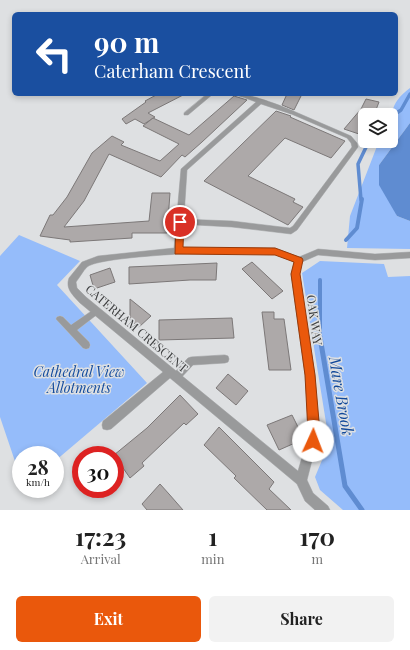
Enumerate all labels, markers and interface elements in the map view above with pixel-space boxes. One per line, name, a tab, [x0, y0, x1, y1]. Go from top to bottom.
text: 90 m	[94, 23, 159, 60]
icon: left	[28, 28, 80, 80]
text: Caterham Crescent	[94, 59, 251, 83]
map controls	[358, 108, 398, 148]
button: layers	[358, 108, 398, 148]
pin	[163, 205, 197, 239]
icon: arrive	[169, 211, 191, 233]
street label: CATERHAM CRESCENT	[82, 280, 192, 376]
street label: OAK WAY	[304, 294, 327, 347]
water label: Mare Brook	[325, 354, 359, 437]
park label: Cathedral View Allotments	[33, 362, 125, 397]
position arrow	[292, 420, 334, 462]
speed limit sign: 30	[72, 446, 124, 498]
text: 28	[27, 453, 49, 480]
text: km/h	[26, 475, 50, 489]
text: 17:23	[75, 520, 126, 552]
text: 1	[208, 520, 217, 552]
text: 170	[299, 520, 335, 552]
text: Arrival	[81, 550, 121, 567]
text: min	[201, 550, 224, 567]
text: m	[311, 550, 323, 567]
button: Exit	[16, 596, 201, 642]
button: Share	[209, 596, 394, 642]

